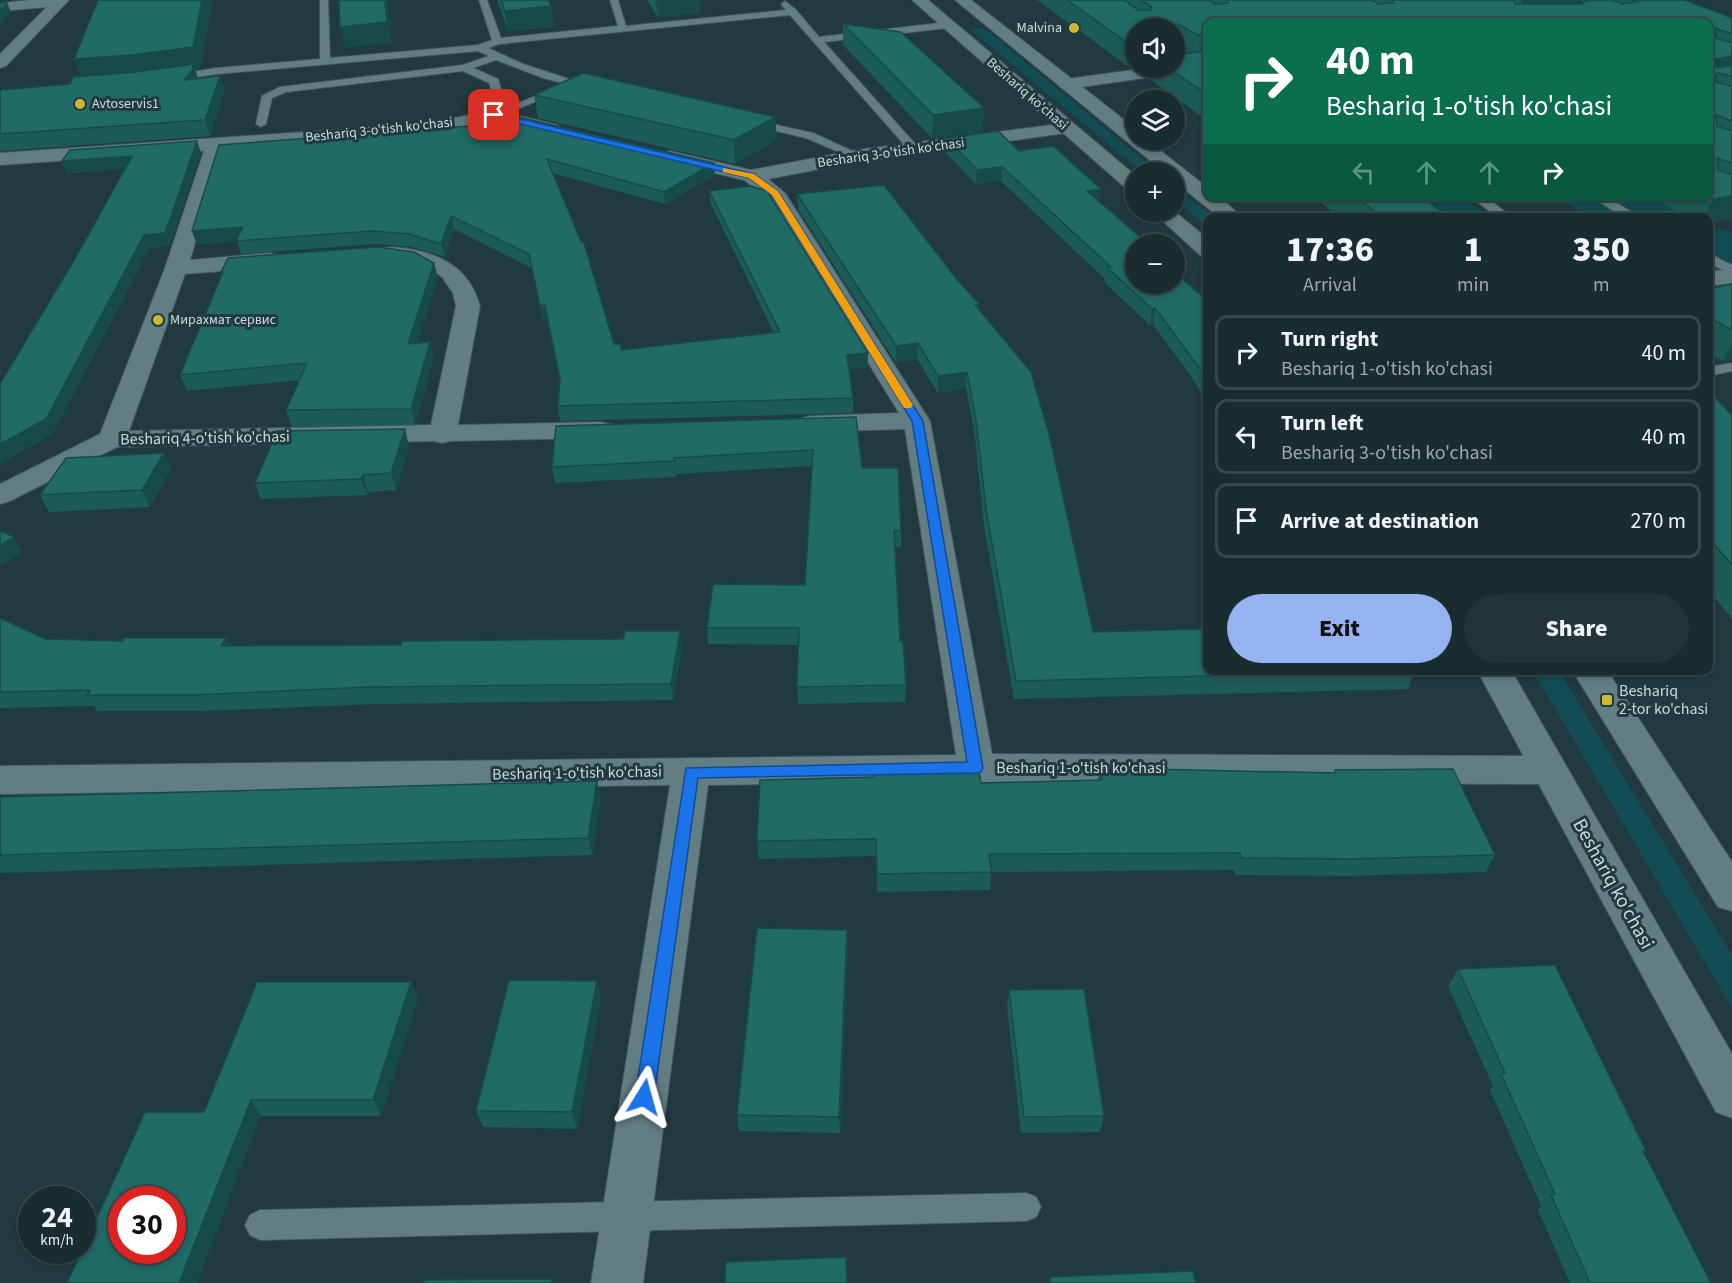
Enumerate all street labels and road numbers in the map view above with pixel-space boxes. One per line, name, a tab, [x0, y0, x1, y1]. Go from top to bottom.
street label: Beshariq ko'chasi	[982, 53, 1072, 135]
street label: Beshariq 3-o'tish ko'chasi	[304, 112, 454, 148]
street label: Beshariq 3-o'tish ko'chasi	[816, 133, 966, 173]
street label: Beshariq 4-o'tish ko'chasi	[120, 426, 290, 450]
street label: Beshariq 1-o'tish ko'chasi	[996, 757, 1166, 779]
street label: Beshariq 1-o'tish ko'chasi	[492, 761, 662, 785]
street label: Beshariq ko'chasi	[1565, 814, 1661, 954]

